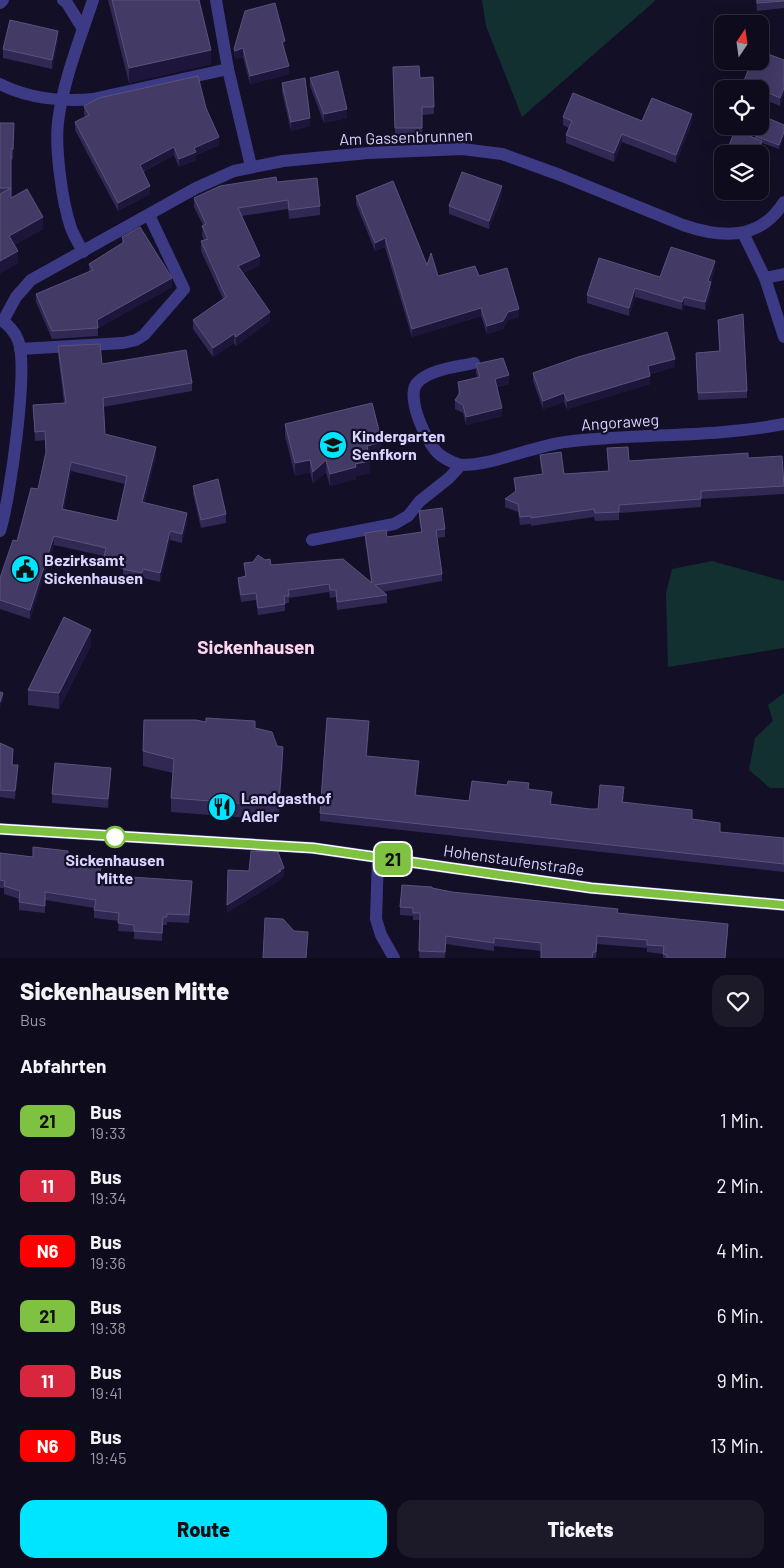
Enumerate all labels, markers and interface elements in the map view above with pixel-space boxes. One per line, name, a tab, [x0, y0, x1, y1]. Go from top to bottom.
north arrow	[714, 15, 769, 70]
map controls	[714, 15, 769, 200]
button: locate	[714, 80, 769, 135]
street label: Am Gassenbrunnen	[339, 125, 473, 148]
button: layers	[714, 145, 769, 200]
street label: Angoraweg	[580, 409, 659, 434]
place label: Kindergarten Senfkorn	[352, 426, 445, 463]
school or university icon: Kindergarten Senfkorn	[318, 430, 348, 460]
place label: Bezirksamt Sickenhausen	[44, 550, 143, 587]
public building icon: Bezirksamt Sickenhausen	[10, 554, 40, 584]
district label: Sickenhausen	[197, 635, 315, 658]
place label: Landgasthof Adler	[241, 788, 331, 825]
restaurant icon: Landgasthof Adler	[207, 792, 237, 822]
marker: Sickenhausen Mitte	[104, 826, 126, 848]
street label: Hohenstaufenstraße	[442, 840, 586, 879]
line badge: 21	[370, 843, 416, 875]
text: 21	[385, 848, 401, 870]
place label: Sickenhausen Mitte	[66, 850, 164, 887]
button: heart	[712, 975, 764, 1027]
text: Sickenhausen Mitte	[20, 976, 229, 1005]
text: Bus	[20, 1010, 46, 1029]
text: Abfahrten	[20, 1054, 106, 1077]
text: Bus	[90, 1100, 122, 1123]
text: 1 Min.	[720, 1109, 764, 1132]
text: 21	[39, 1110, 56, 1132]
text: 19:33	[90, 1123, 126, 1142]
text: Bus	[90, 1165, 122, 1188]
text: 2 Min.	[716, 1174, 764, 1197]
text: 11	[41, 1175, 54, 1197]
text: 19:34	[90, 1188, 126, 1207]
text: Bus	[90, 1230, 122, 1253]
text: 4 Min.	[716, 1239, 764, 1262]
text: N6	[37, 1240, 58, 1262]
text: 19:36	[90, 1253, 126, 1272]
text: Bus	[90, 1295, 122, 1318]
text: 6 Min.	[717, 1304, 764, 1327]
text: 21	[39, 1305, 56, 1327]
text: 19:38	[90, 1318, 126, 1337]
text: Bus	[90, 1360, 122, 1383]
text: 9 Min.	[717, 1369, 764, 1392]
text: 11	[41, 1370, 54, 1392]
text: 19:41	[90, 1383, 122, 1402]
text: Bus	[90, 1425, 122, 1448]
text: 13 Min.	[710, 1434, 764, 1457]
text: N6	[37, 1435, 58, 1457]
text: 19:45	[90, 1448, 126, 1467]
button: Route	[20, 1500, 387, 1558]
button: Tickets	[397, 1500, 764, 1558]

